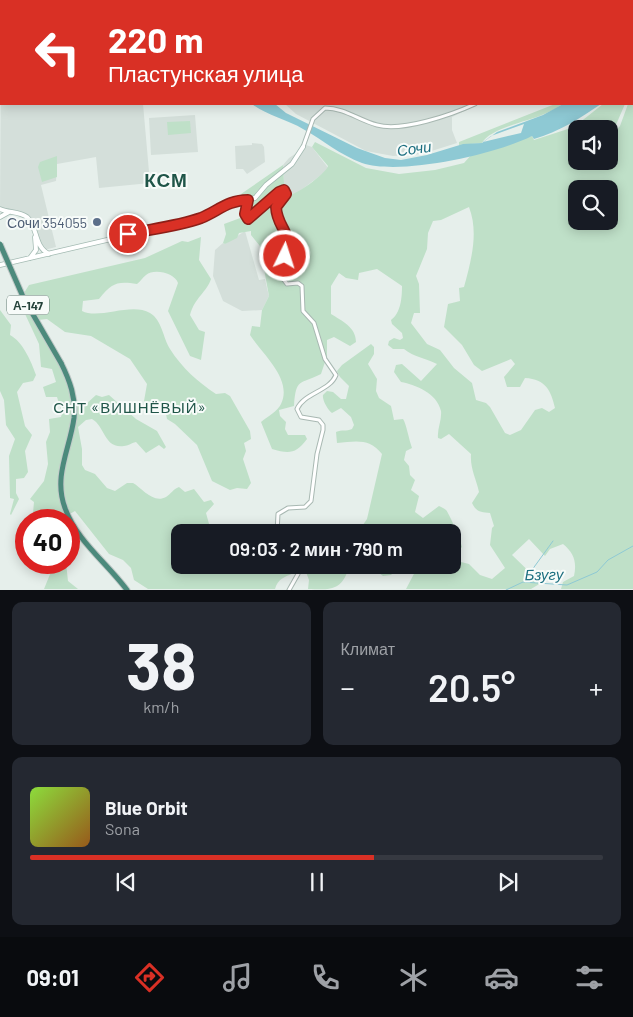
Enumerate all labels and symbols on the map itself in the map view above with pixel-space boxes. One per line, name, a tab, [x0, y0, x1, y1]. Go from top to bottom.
water label: Сочи	[396, 137, 433, 159]
district label: КСМ	[144, 168, 188, 191]
pin	[107, 213, 149, 255]
place label: Сочи 354055	[7, 214, 87, 231]
marker: Сочи 354055	[91, 216, 103, 228]
position arrow	[258, 229, 310, 281]
road number: А-147	[7, 296, 49, 314]
district label: СНТ «ВИШНЁВЫЙ»	[53, 398, 207, 416]
speed limit sign: 40	[15, 509, 80, 574]
water label: Бзугу	[525, 565, 565, 583]

